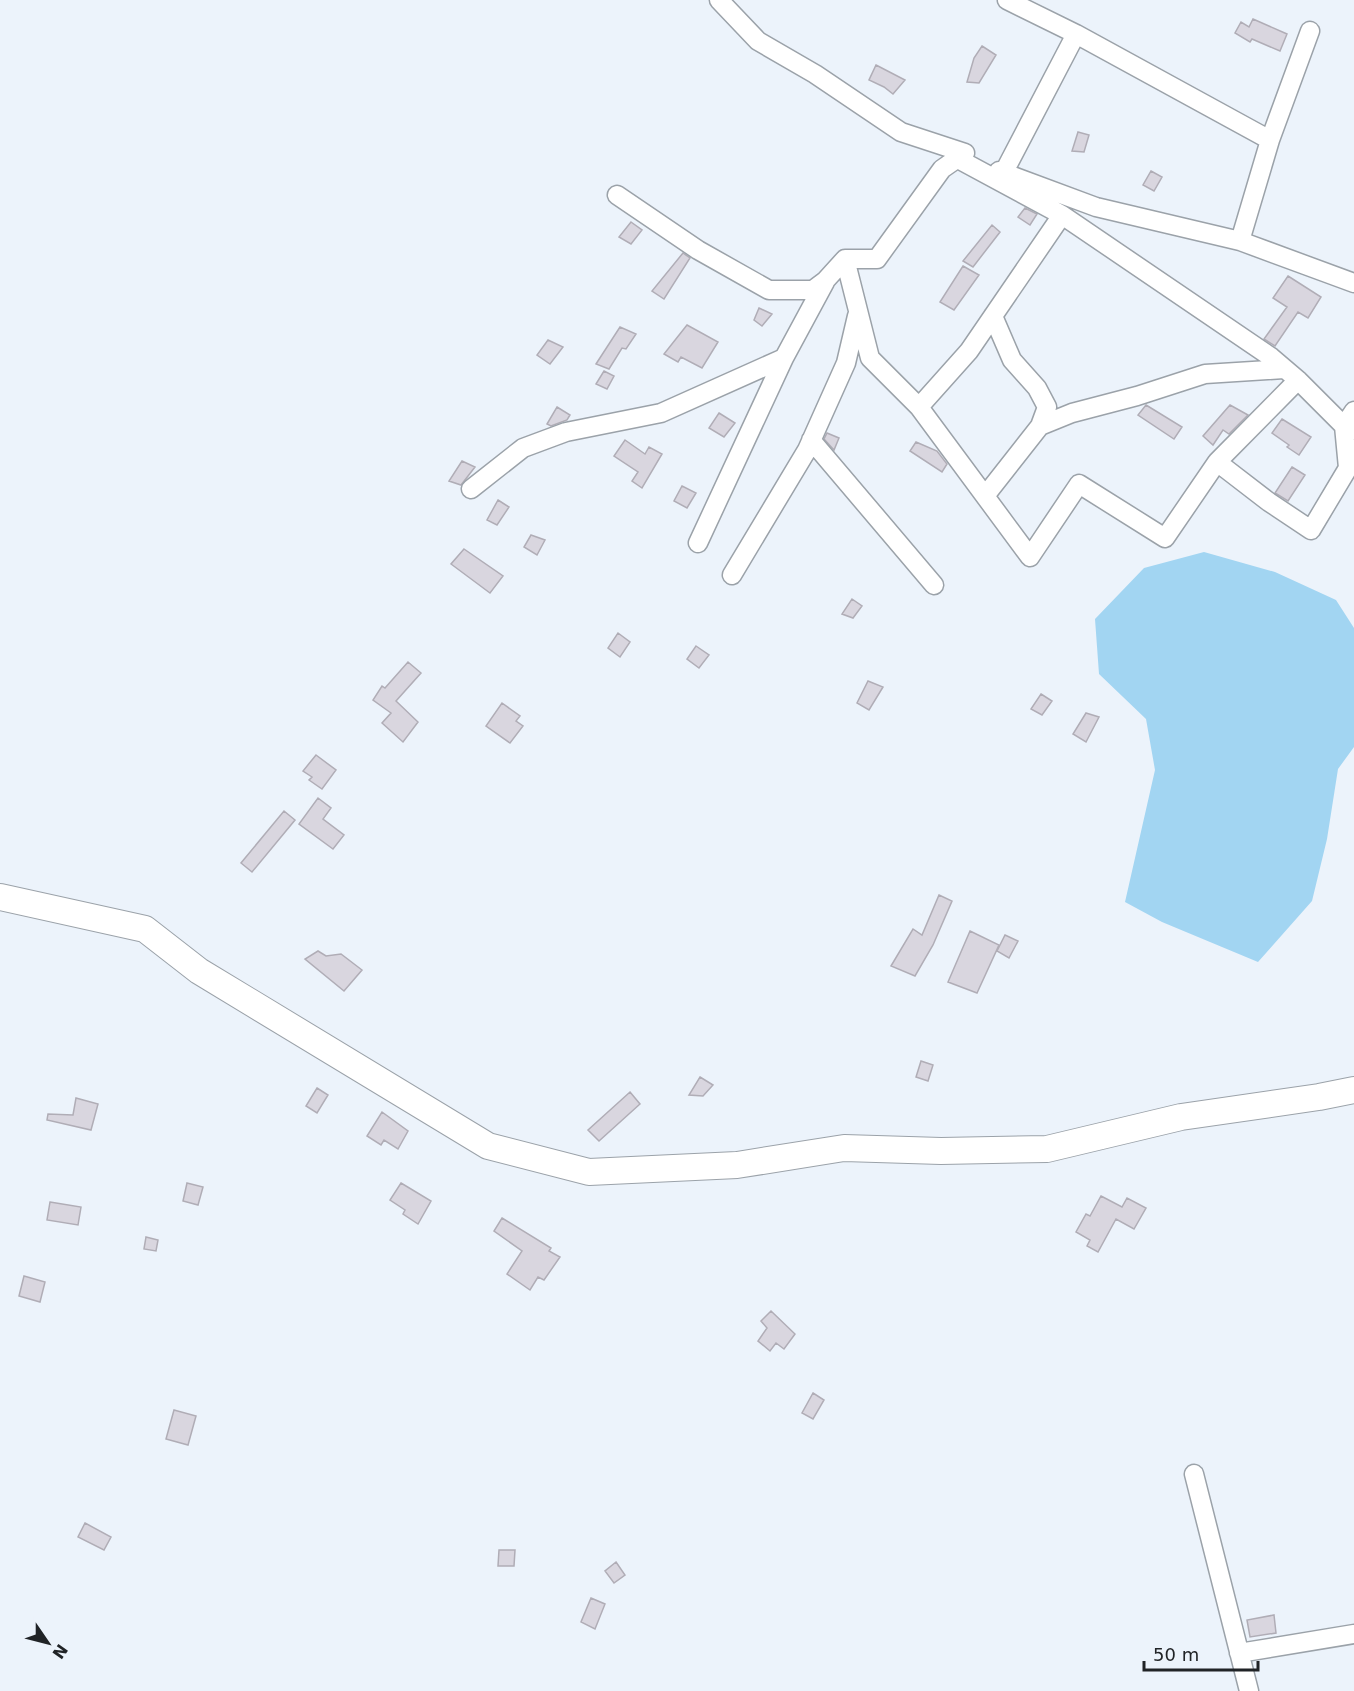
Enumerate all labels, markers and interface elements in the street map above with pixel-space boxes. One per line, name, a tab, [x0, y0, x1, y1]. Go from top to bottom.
north arrow	[18, 1613, 78, 1673]
scale bar	[1144, 1634, 1258, 1672]
text: N	[48, 1640, 71, 1662]
text: 50 m	[1153, 1644, 1199, 1665]

